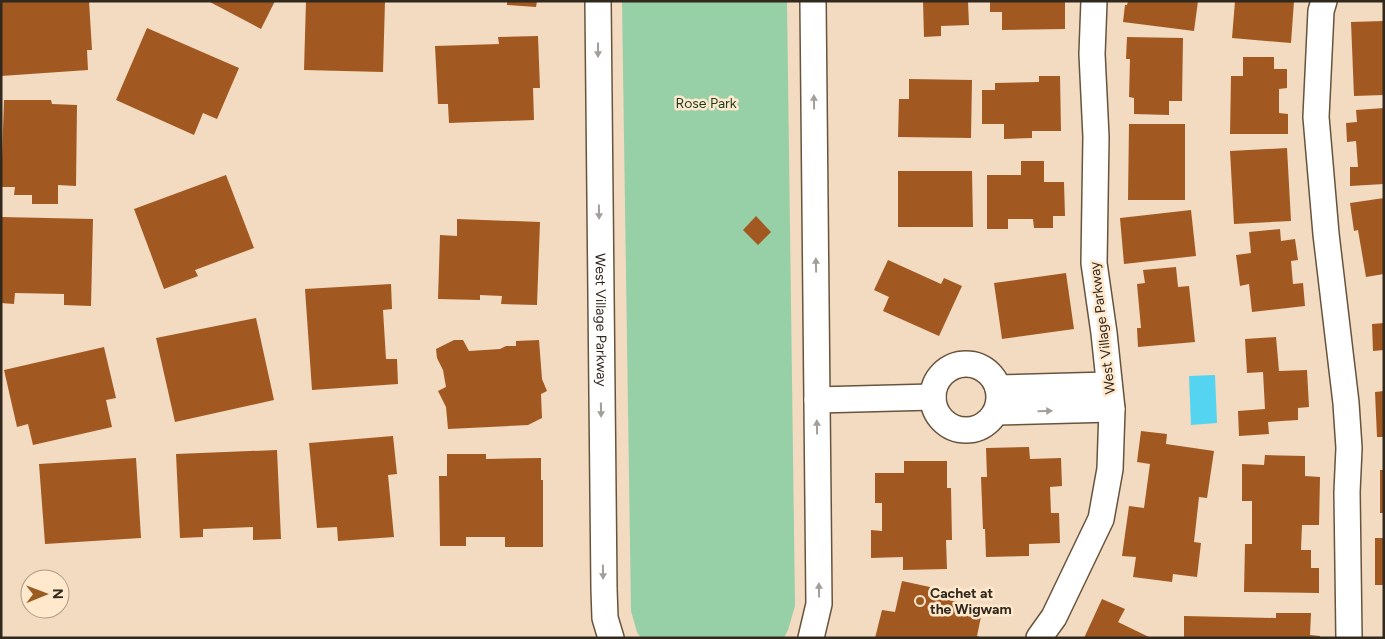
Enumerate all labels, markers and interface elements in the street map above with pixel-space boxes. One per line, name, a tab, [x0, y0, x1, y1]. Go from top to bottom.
one-way arrow	[594, 42, 602, 58]
one-way arrow	[810, 94, 818, 110]
park label: Rose Park	[675, 95, 737, 112]
one-way arrow	[595, 205, 603, 221]
street label: West Village Parkway	[592, 253, 610, 387]
one-way arrow	[812, 257, 820, 273]
street label: West Village Parkway	[1086, 260, 1119, 395]
one-way arrow	[597, 402, 605, 418]
one-way arrow	[1037, 407, 1053, 415]
one-way arrow	[813, 419, 821, 435]
one-way arrow	[599, 565, 607, 581]
north arrow	[20, 569, 70, 619]
one-way arrow	[815, 582, 823, 598]
place label: Cachet at the Wigwam	[930, 585, 1012, 618]
text: N	[49, 588, 66, 599]
marker: Cachet at the Wigwam	[914, 595, 926, 607]

